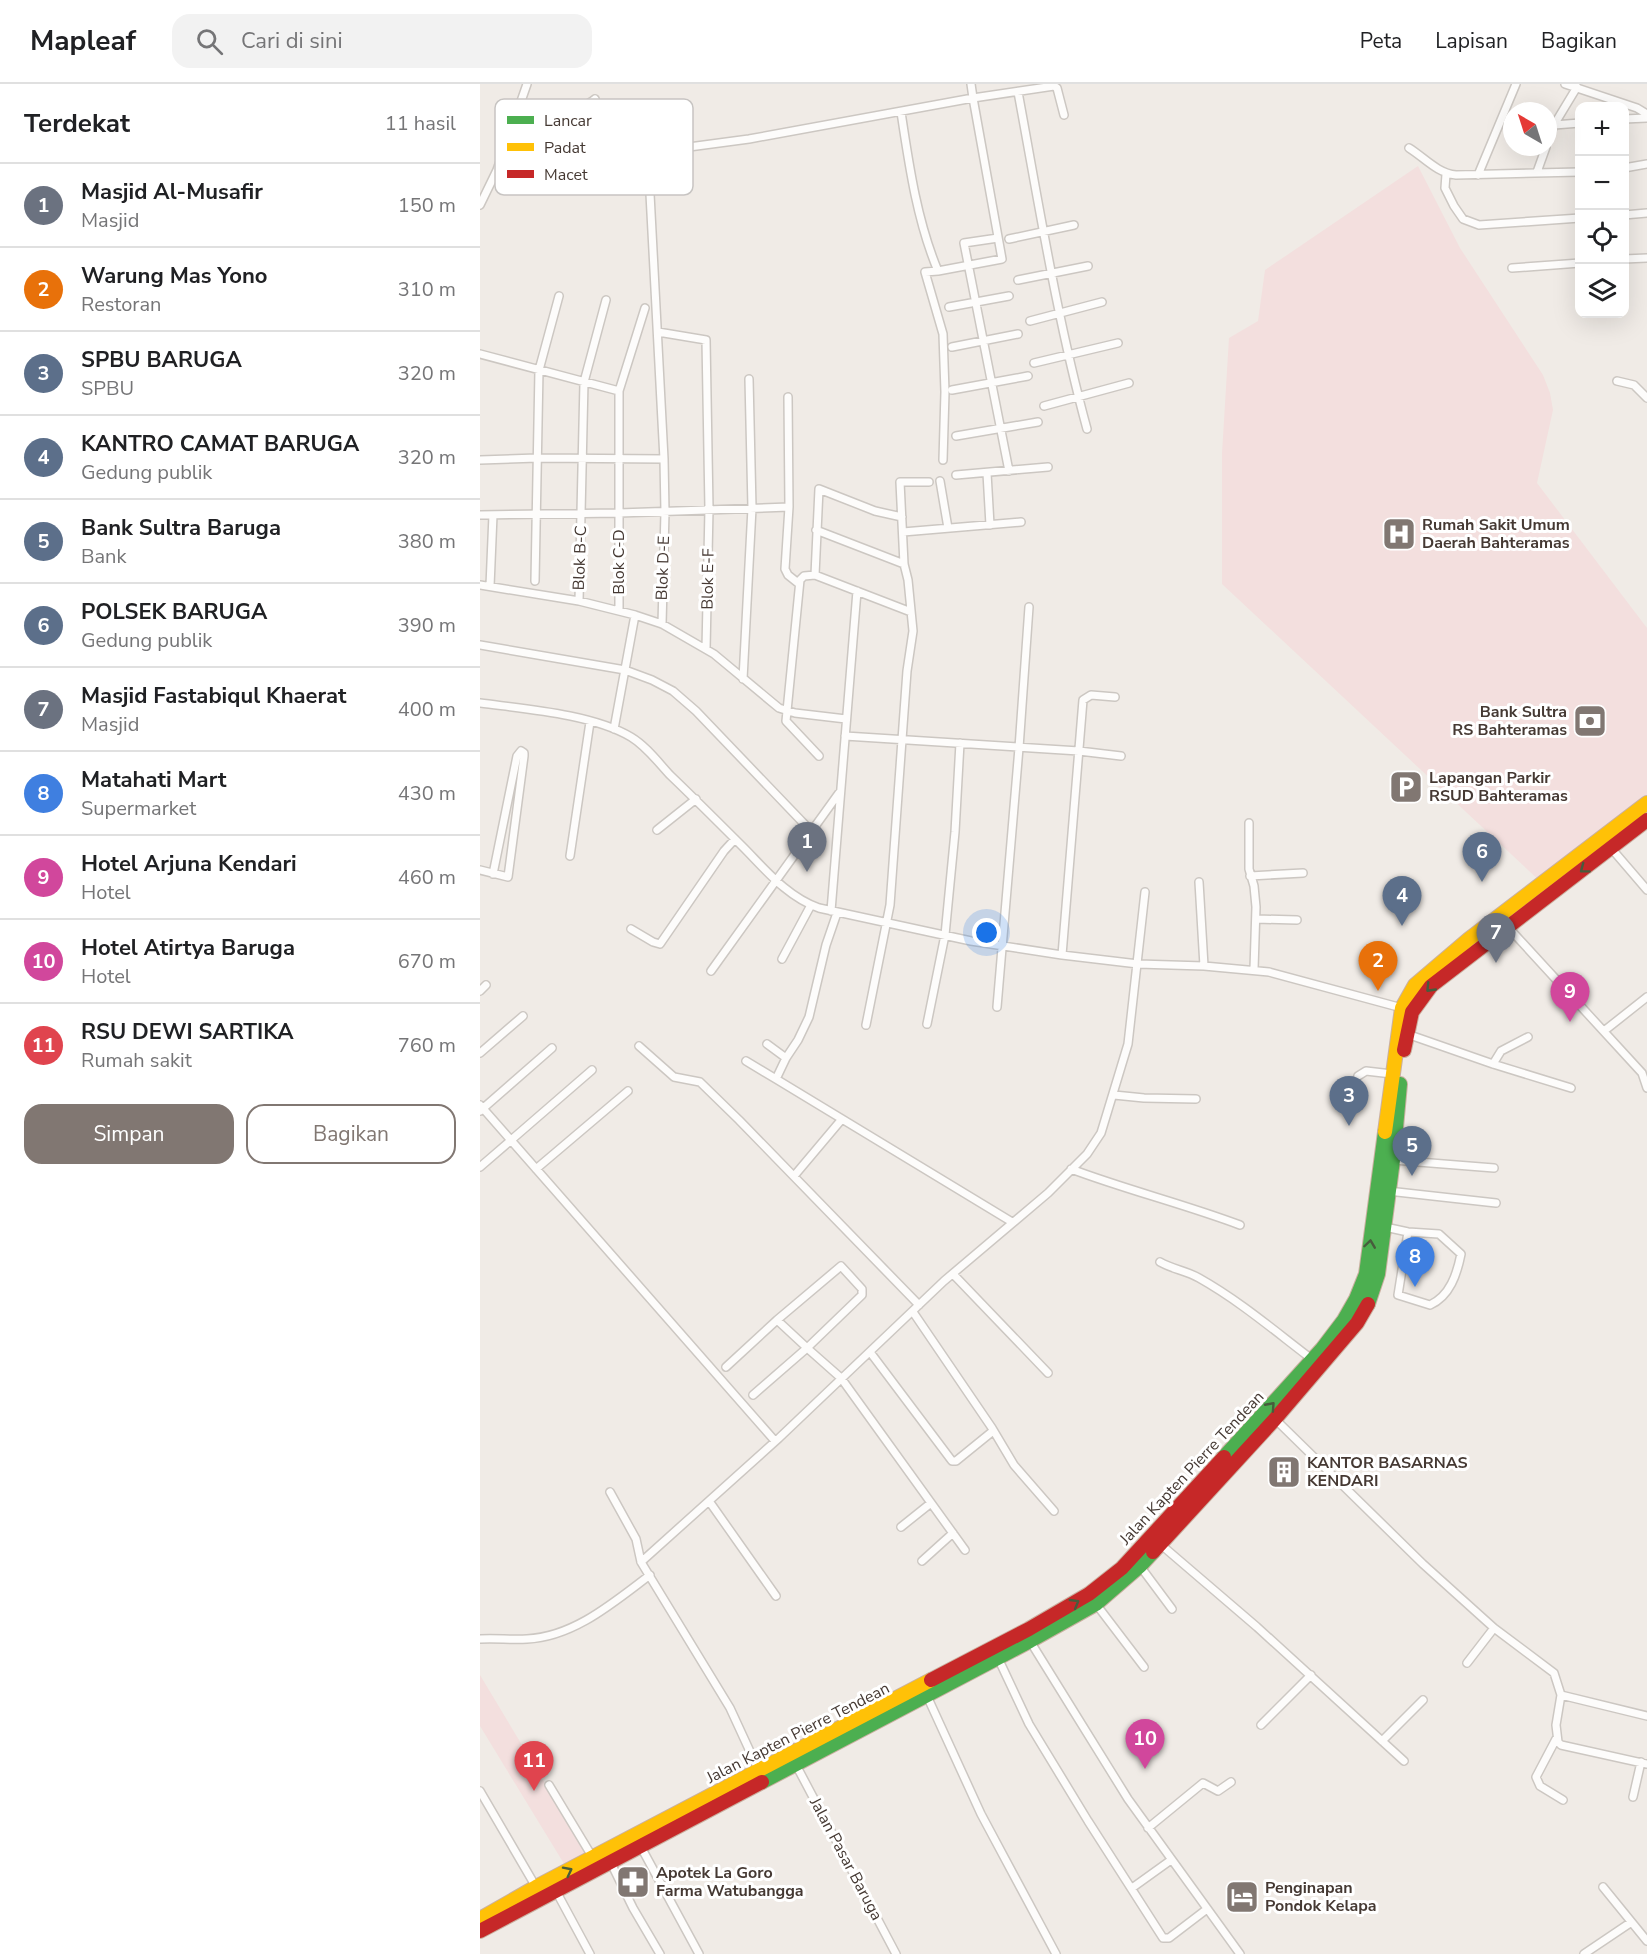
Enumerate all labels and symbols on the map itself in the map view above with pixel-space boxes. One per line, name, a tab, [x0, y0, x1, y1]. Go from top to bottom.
legend	[495, 99, 693, 195]
north arrow	[1503, 102, 1557, 156]
text: Lancar	[544, 110, 592, 132]
text: Padat	[544, 137, 586, 159]
text: Macet	[544, 164, 588, 186]
place label: Rumah Sakit Umum Daerah Bahteramas	[1422, 514, 1570, 554]
hospital icon: Rumah Sakit Umum Daerah Bahteramas	[1381, 516, 1417, 552]
street label: Blok B-C	[568, 525, 592, 591]
street label: Blok C-D	[608, 529, 630, 595]
street label: Blok D-E	[651, 535, 675, 601]
street label: Blok E-F	[696, 548, 720, 610]
place label: Bank Sultra RS Bahteramas	[1452, 701, 1567, 741]
bank icon: Bank Sultra RS Bahteramas	[1572, 703, 1608, 739]
place label: Lapangan Parkir RSUD Bahteramas	[1429, 767, 1568, 807]
parking icon: Lapangan Parkir RSUD Bahteramas	[1388, 769, 1424, 805]
pin: 1	[788, 822, 826, 872]
pin: 6	[1462, 832, 1502, 882]
one-way arrow	[1579, 861, 1590, 872]
pin: 4	[1382, 876, 1422, 926]
pin: 7	[1476, 914, 1516, 963]
your location	[972, 918, 1001, 947]
pin: 2	[1358, 942, 1398, 991]
pin: 9	[1550, 972, 1590, 1022]
one-way arrow	[1426, 982, 1437, 992]
pin: 3	[1330, 1076, 1368, 1126]
pin: 5	[1392, 1126, 1432, 1176]
pin: 8	[1396, 1238, 1434, 1287]
one-way arrow	[1364, 1239, 1376, 1249]
street label: Jalan Kapten Pierre Tendean	[1114, 1386, 1269, 1550]
one-way arrow	[1264, 1402, 1275, 1413]
place label: KANTOR BASARNAS KENDARI	[1307, 1452, 1468, 1492]
building icon: KANTOR BASARNAS KENDARI	[1266, 1454, 1302, 1490]
one-way arrow	[1069, 1598, 1079, 1610]
street label: Jalan Kapten Pierre Tendean	[702, 1677, 893, 1789]
pin: 10	[1126, 1720, 1164, 1769]
pin: 11	[514, 1742, 554, 1791]
street label: Jalan Pasar Baruga	[804, 1793, 888, 1924]
place label: Apotek La Goro Farma Watubangga	[656, 1862, 804, 1902]
pharmacy icon: Apotek La Goro Farma Watubangga	[615, 1864, 651, 1900]
one-way arrow	[562, 1866, 573, 1878]
place label: Penginapan Pondok Kelapa	[1265, 1877, 1377, 1917]
hotel icon: Penginapan Pondok Kelapa	[1224, 1879, 1260, 1915]

